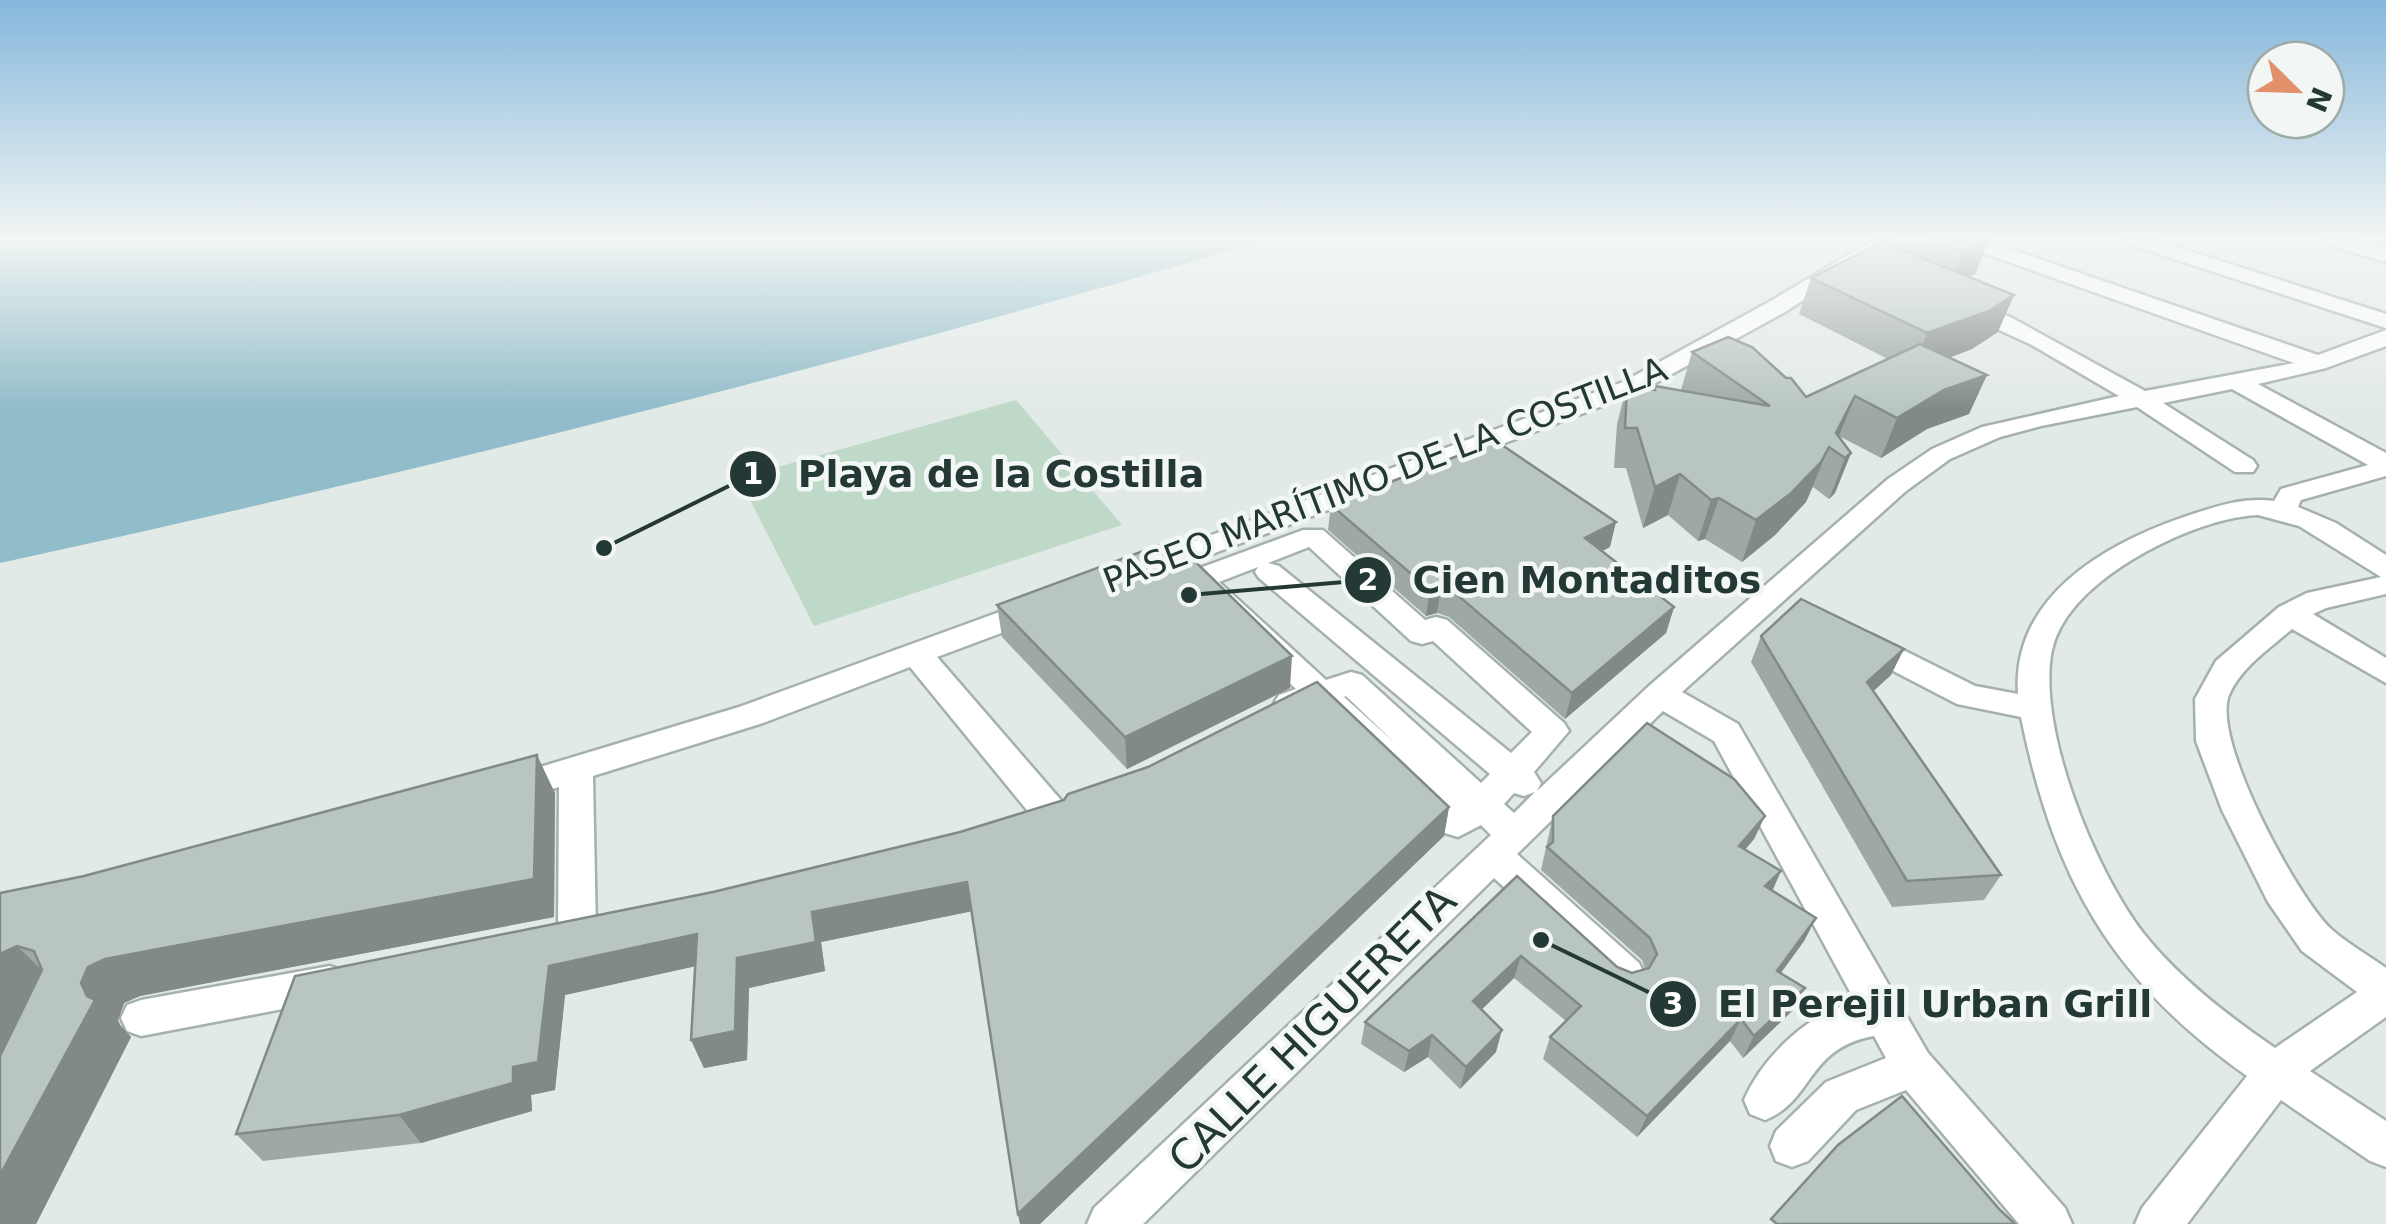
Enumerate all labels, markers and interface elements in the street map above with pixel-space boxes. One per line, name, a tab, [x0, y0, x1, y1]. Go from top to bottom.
north arrow	[2246, 40, 2346, 140]
text: N	[2299, 82, 2338, 117]
street label: PASEO MARÍTIMO DE LA COSTILLA	[1097, 348, 1672, 601]
callout: Playa de la Costilla	[728, 440, 1225, 508]
text: Playa de la Costilla	[798, 452, 1204, 496]
text: 1	[743, 456, 763, 491]
callout: Cien Montaditos	[1343, 546, 1782, 614]
text: Cien Montaditos	[1413, 558, 1761, 602]
text: 2	[1358, 562, 1378, 597]
street label: CALLE HIGUERETA	[1159, 876, 1466, 1183]
callout: El Perejil Urban Grill	[1648, 970, 2172, 1038]
text: El Perejil Urban Grill	[1718, 982, 2152, 1026]
text: 3	[1663, 986, 1683, 1021]

